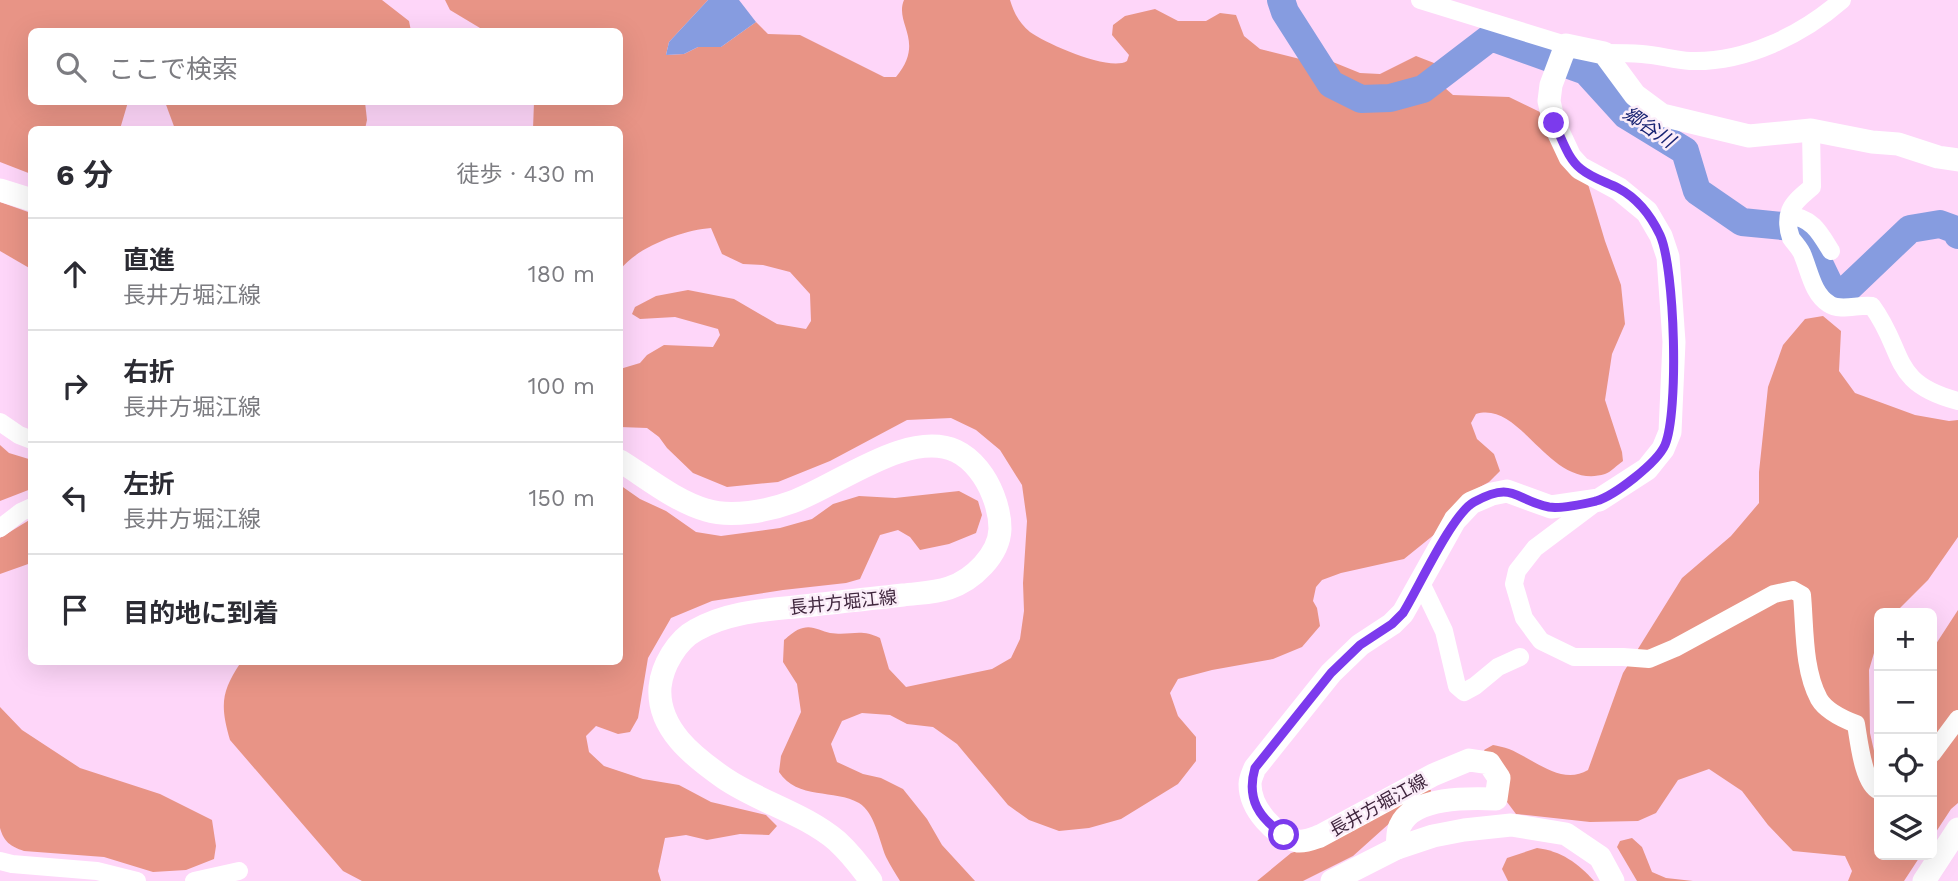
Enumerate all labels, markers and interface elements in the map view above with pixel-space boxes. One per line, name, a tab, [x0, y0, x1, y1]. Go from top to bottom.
search box	[28, 28, 623, 105]
icon: search	[52, 48, 90, 86]
text: ここで検索	[108, 54, 238, 84]
water label: 郷谷川	[1619, 102, 1681, 154]
route end	[1538, 107, 1569, 138]
text: 6 分	[56, 157, 113, 192]
text: 徒歩 · 430 m	[457, 161, 595, 188]
text: 直進	[123, 245, 175, 275]
icon: ahead	[56, 255, 94, 293]
text: 180 m	[528, 261, 595, 288]
text: 長井方堀江線	[123, 282, 261, 309]
text: 右折	[123, 357, 175, 387]
icon: right	[56, 367, 94, 405]
text: 100 m	[528, 373, 595, 400]
text: 長井方堀江線	[123, 394, 261, 421]
text: 左折	[123, 469, 175, 499]
icon: left	[56, 479, 94, 517]
text: 150 m	[529, 485, 595, 512]
text: 長井方堀江線	[123, 506, 261, 533]
street label: 長井方堀江線	[788, 586, 898, 618]
icon: arrive	[56, 591, 94, 629]
text: 目的地に到着	[123, 598, 279, 628]
map controls	[1874, 608, 1937, 860]
button: +	[1874, 608, 1937, 671]
button: −	[1874, 671, 1937, 734]
button: locate	[1874, 734, 1937, 797]
street label: 長井方堀江線	[1326, 770, 1430, 840]
button: layers	[1874, 797, 1937, 860]
route start	[1268, 819, 1299, 850]

